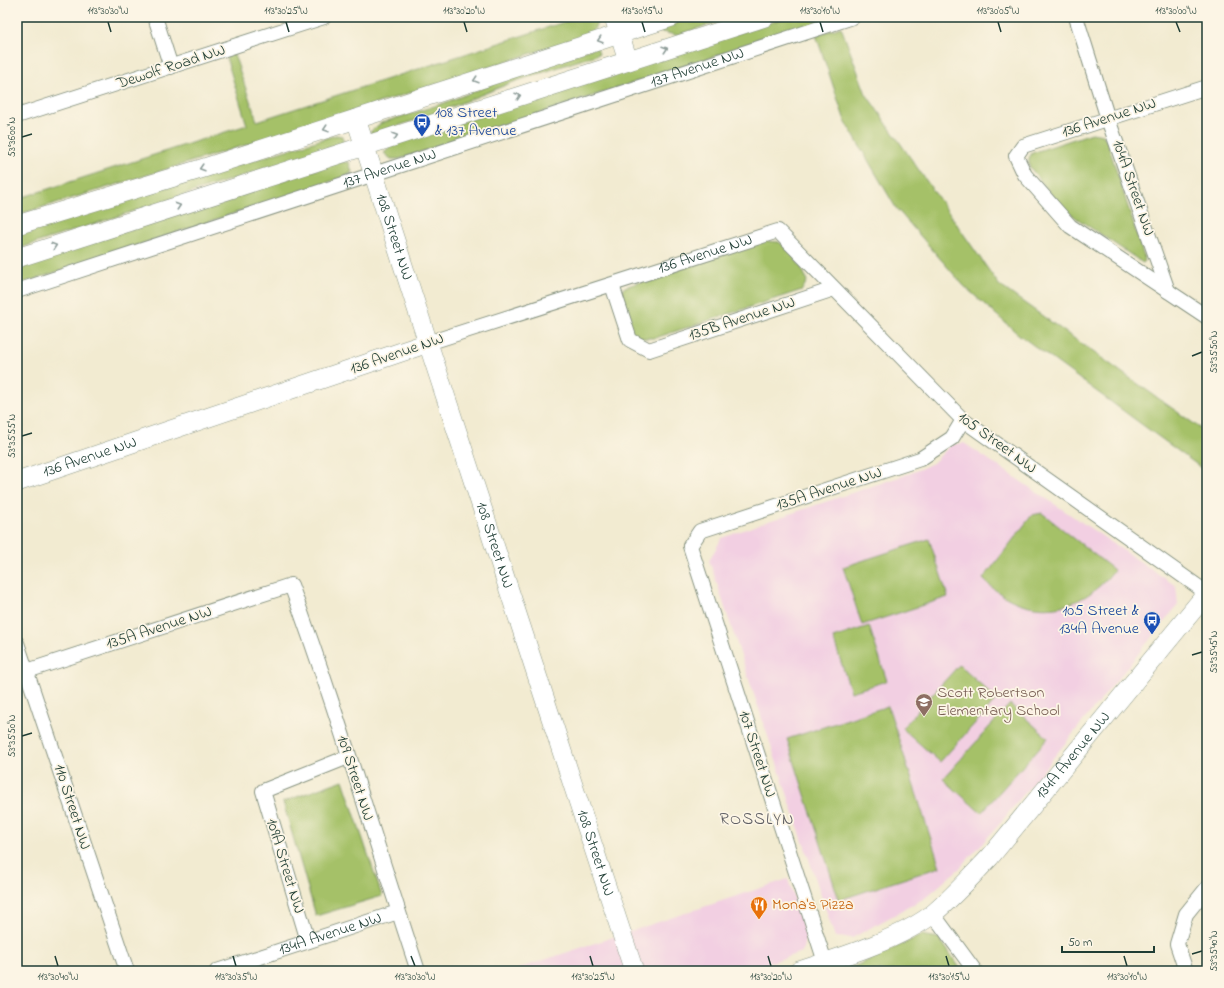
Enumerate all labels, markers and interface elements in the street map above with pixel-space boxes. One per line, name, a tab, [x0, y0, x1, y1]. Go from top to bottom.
text: 113°30'30"W	[87, 4, 129, 19]
text: 113°30'25"W	[264, 4, 308, 19]
text: 113°30'20"W	[443, 4, 485, 19]
text: 113°30'15"W	[621, 4, 663, 19]
text: 113°30'10"W	[800, 4, 840, 19]
text: 113°30'05"W	[977, 4, 1020, 19]
text: 113°30'00"W	[1155, 4, 1197, 19]
one-way arrow	[596, 36, 603, 44]
street label: Dewolf Road NW	[113, 38, 229, 96]
street label: 137 Avenue NW	[647, 41, 747, 95]
one-way arrow	[662, 45, 669, 54]
one-way arrow	[473, 75, 480, 84]
street label: 136 Avenue NW	[1059, 91, 1159, 145]
one-way arrow	[515, 93, 522, 101]
place label: 108 Street & 137 Avenue	[435, 101, 517, 143]
bus stop icon: 108 Street & 137 Avenue	[412, 112, 432, 137]
text: 53°36'00"N	[5, 117, 20, 157]
one-way arrow	[322, 124, 329, 133]
one-way arrow	[391, 132, 398, 141]
street label: 104A Street NW	[1105, 137, 1161, 239]
street label: 137 Avenue NW	[339, 142, 440, 195]
one-way arrow	[199, 164, 206, 172]
street label: 108 Street NW	[369, 191, 419, 283]
one-way arrow	[174, 203, 181, 211]
street label: 136 Avenue NW	[655, 228, 755, 281]
one-way arrow	[50, 243, 57, 251]
street label: 135B Avenue NW	[686, 290, 798, 348]
street label: 136 Avenue NW	[347, 327, 447, 381]
text: 53°35'50"N	[1207, 330, 1222, 373]
street label: 105 Street NW	[952, 406, 1042, 480]
text: 53°35'55"N	[5, 414, 20, 458]
street label: 136 Avenue NW	[40, 430, 140, 484]
street label: 135A Avenue NW	[773, 461, 885, 517]
street label: 108 Street NW	[469, 499, 520, 591]
place label: 105 Street & 134A Avenue	[1059, 599, 1140, 641]
street label: 135A Avenue NW	[103, 600, 215, 656]
bus stop icon: 105 Street & 134A Avenue	[1142, 610, 1162, 635]
text: 53°35'45"N	[1207, 631, 1222, 673]
place label: Scott Robertson Elementary School	[937, 681, 1060, 723]
school or university icon: Scott Robertson Elementary School	[914, 692, 934, 717]
street label: 107 Street NW	[732, 707, 782, 801]
street label: 134A Avenue NW	[1030, 707, 1117, 805]
text: 53°35'50"N	[5, 714, 20, 757]
street label: 109 Street NW	[330, 732, 380, 824]
street label: 110 Street NW	[47, 761, 97, 853]
street label: 108 Street NW	[570, 807, 621, 899]
district label: ROSSLYN	[719, 807, 795, 832]
street label: 109A Street NW	[259, 816, 311, 916]
place label: Mona's Pizza	[772, 893, 854, 917]
restaurant icon: Mona's Pizza	[749, 895, 769, 920]
street label: 134A Avenue NW	[275, 906, 385, 962]
scale bar	[1062, 928, 1154, 954]
text: 53°35'40"N	[1207, 930, 1222, 971]
text: 50 m	[1068, 934, 1092, 952]
text: 113°30'40"W	[37, 970, 79, 985]
text: 113°30'35"W	[215, 970, 258, 985]
text: 113°30'30"W	[394, 970, 436, 985]
text: 113°30'25"W	[571, 970, 615, 985]
text: 113°30'20"W	[750, 970, 792, 985]
text: 113°30'15"W	[928, 970, 970, 985]
text: 113°30'10"W	[1107, 970, 1147, 985]

